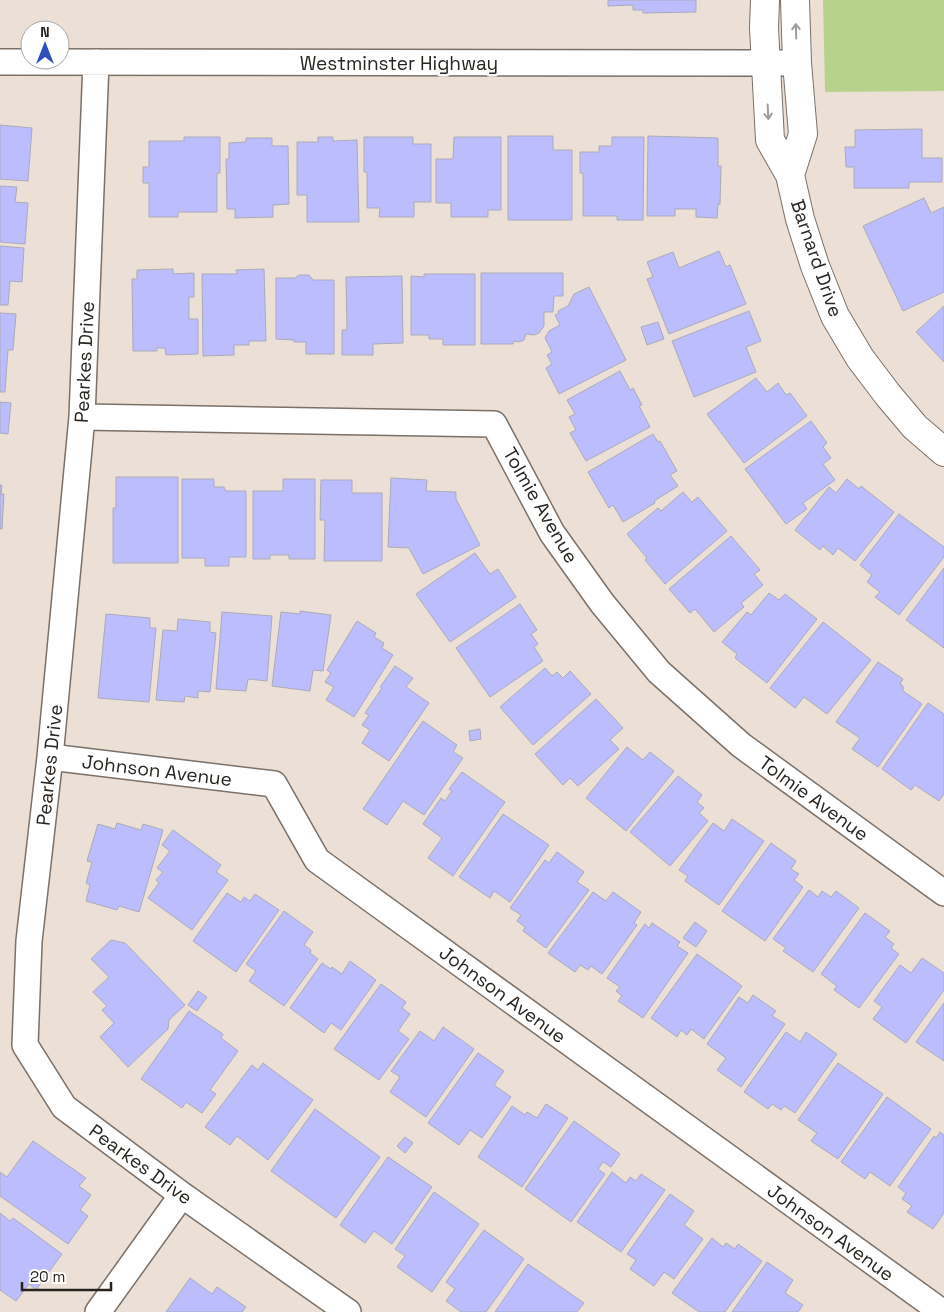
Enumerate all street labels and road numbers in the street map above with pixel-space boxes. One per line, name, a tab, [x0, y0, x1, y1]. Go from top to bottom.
street label: Westminster Highway	[300, 51, 498, 76]
street label: Barnard Drive	[785, 196, 848, 320]
street label: Pearkes Drive	[69, 301, 100, 424]
street label: Tolmie Avenue	[497, 443, 584, 568]
street label: Pearkes Drive	[31, 703, 68, 827]
street label: Johnson Avenue	[81, 749, 233, 792]
street label: Tolmie Avenue	[754, 750, 873, 847]
street label: Johnson Avenue	[434, 940, 571, 1049]
street label: Pearkes Drive	[84, 1118, 197, 1210]
street label: Johnson Avenue	[762, 1178, 899, 1287]

